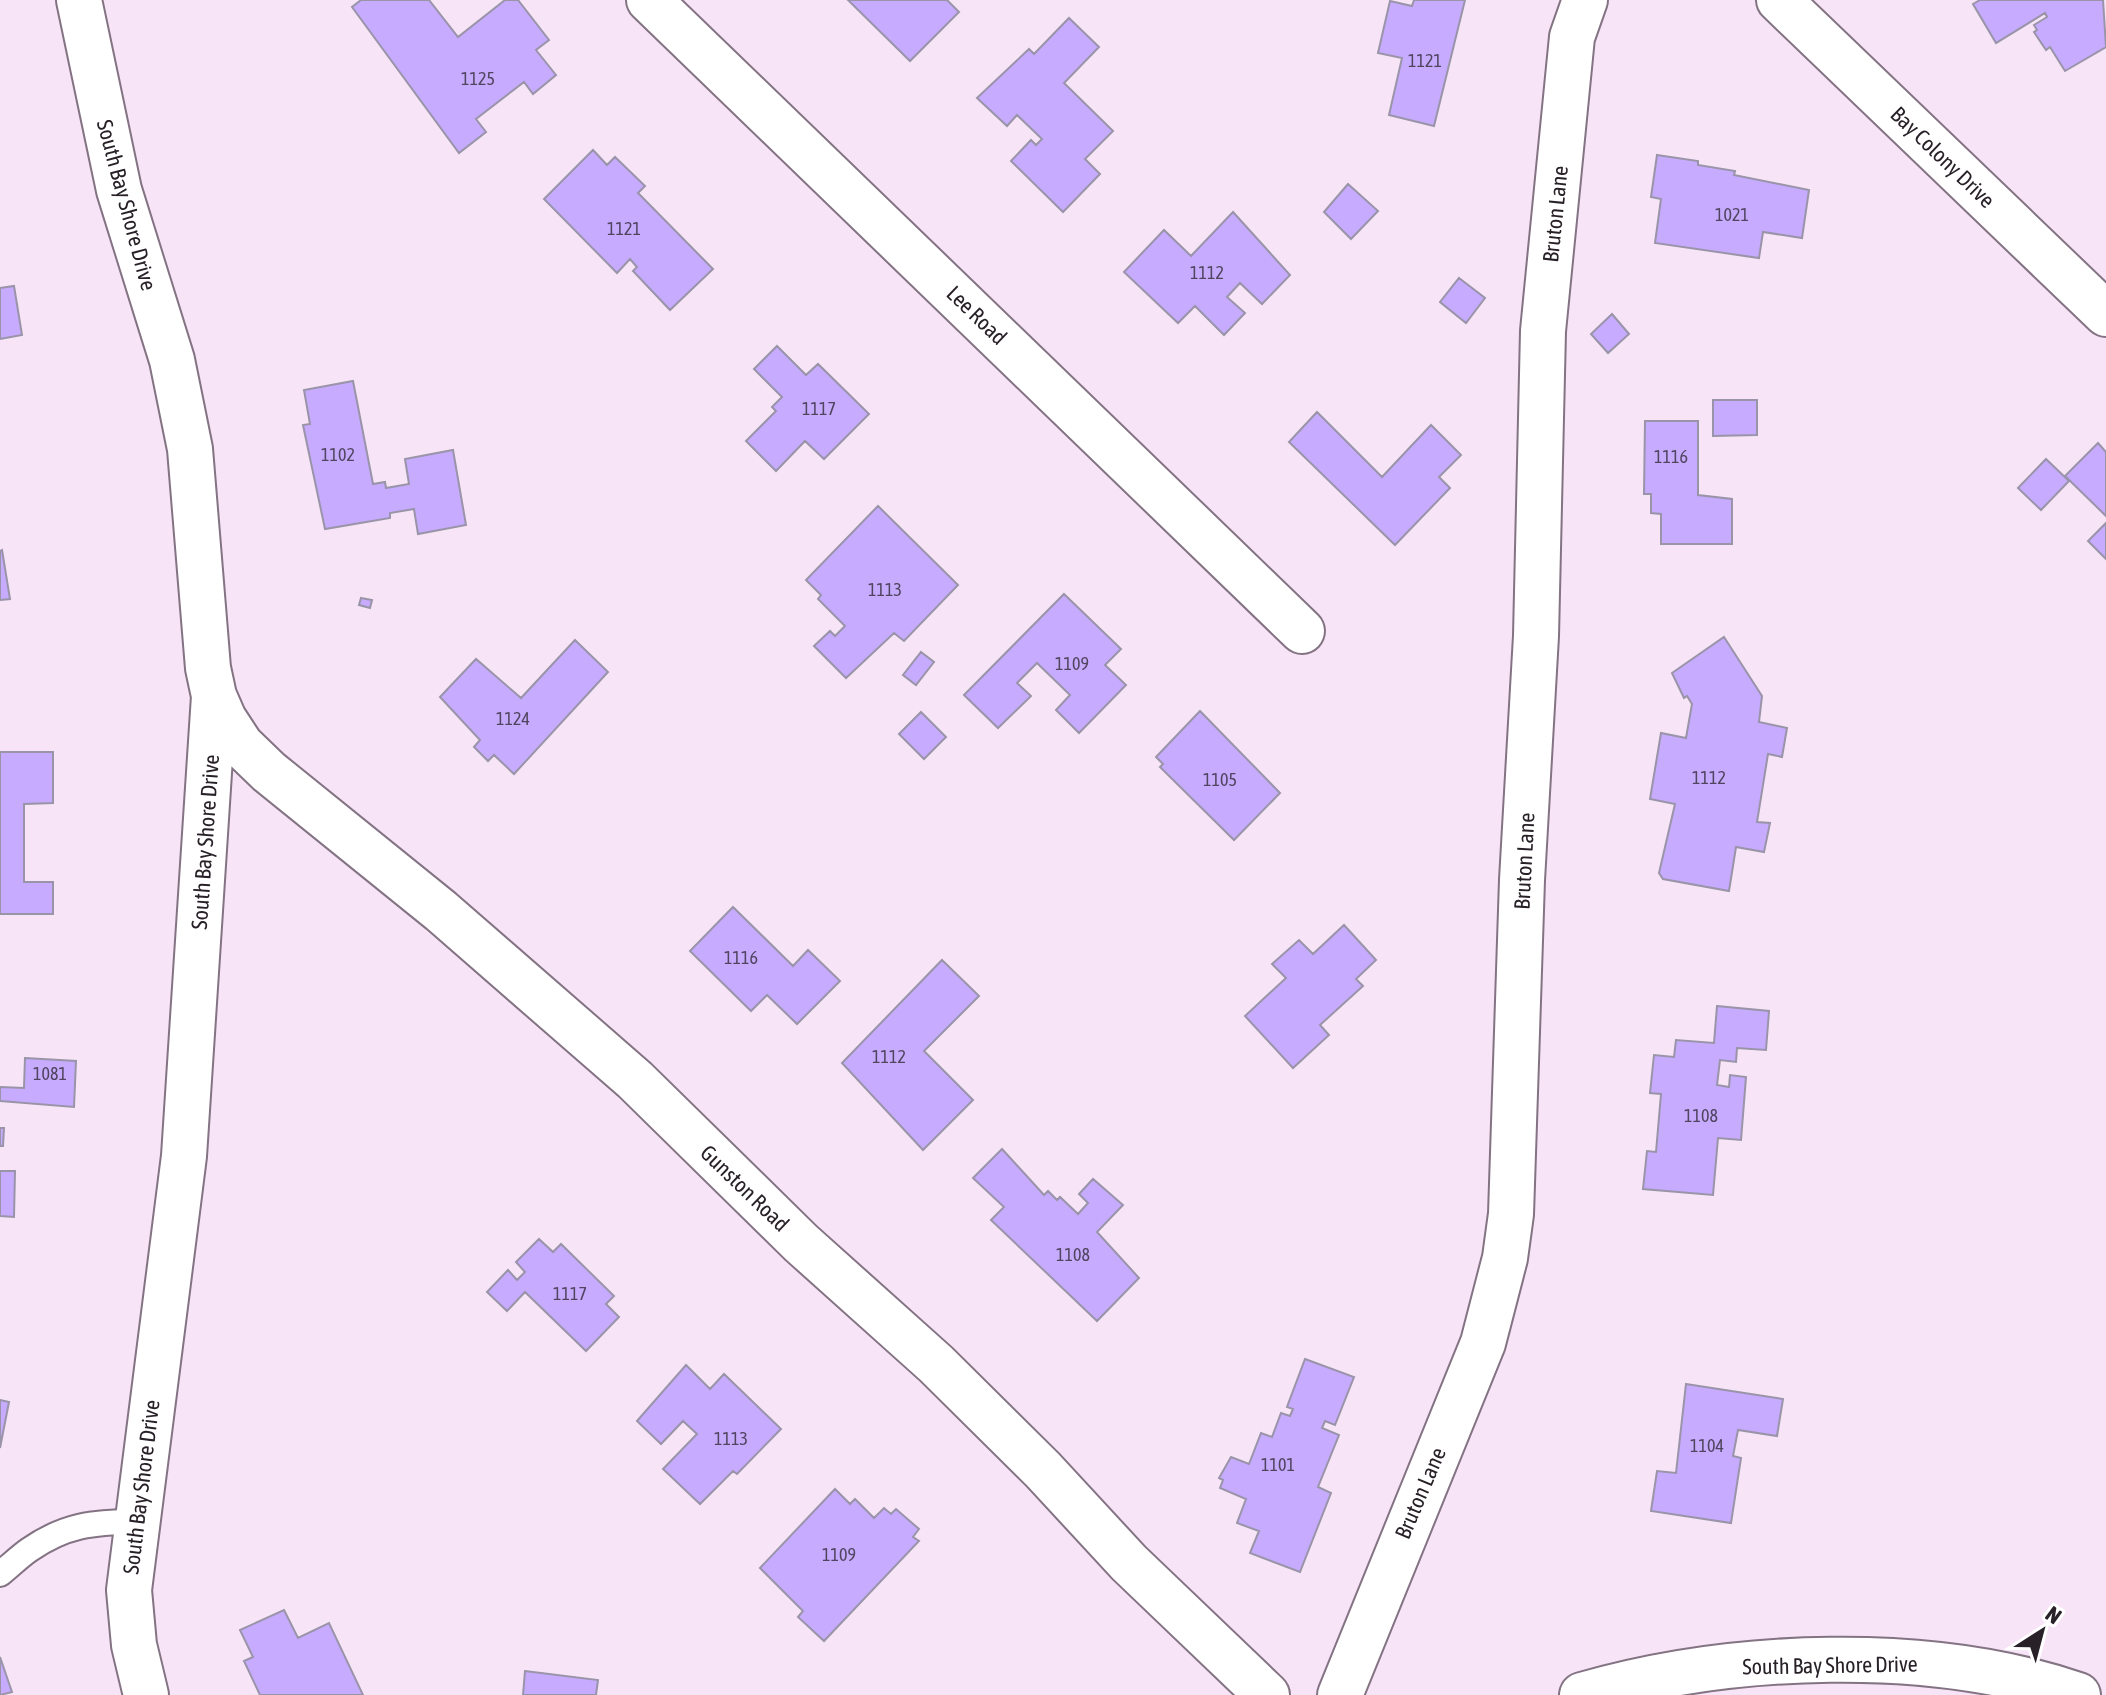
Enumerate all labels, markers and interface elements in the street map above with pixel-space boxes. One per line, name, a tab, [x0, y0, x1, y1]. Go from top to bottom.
house number: 1121	[1408, 50, 1442, 71]
house number: 1125	[461, 68, 495, 89]
street label: Bay Colony Drive	[1886, 101, 2000, 213]
street label: South Bay Shore Drive	[92, 117, 162, 293]
street label: Bruton Lane	[1537, 164, 1573, 264]
house number: 1021	[1715, 204, 1749, 225]
house number: 1121	[607, 218, 641, 239]
house number: 1112	[1190, 262, 1224, 283]
street label: Lee Road	[942, 280, 1012, 350]
house number: 1117	[802, 398, 836, 419]
house number: 1102	[321, 444, 355, 465]
house number: 1116	[1654, 446, 1688, 467]
house number: 1113	[868, 579, 902, 600]
house number: 1109	[1055, 653, 1089, 674]
house number: 1124	[496, 708, 530, 729]
street label: South Bay Shore Drive	[186, 754, 224, 930]
house number: 1112	[1692, 767, 1726, 788]
house number: 1105	[1203, 769, 1237, 790]
street label: Bruton Lane	[1508, 812, 1540, 910]
house number: 1116	[724, 947, 758, 968]
house number: 1112	[872, 1046, 906, 1067]
house number: 1081	[33, 1063, 67, 1084]
house number: 1108	[1684, 1105, 1718, 1126]
street label: Gunston Road	[695, 1139, 795, 1237]
house number: 1108	[1056, 1244, 1090, 1265]
house number: 1117	[553, 1283, 587, 1304]
street label: South Bay Shore Drive	[117, 1398, 165, 1576]
house number: 1113	[714, 1428, 748, 1449]
house number: 1104	[1690, 1435, 1724, 1456]
street label: Bruton Lane	[1389, 1443, 1451, 1543]
house number: 1101	[1261, 1454, 1295, 1475]
house number: 1109	[822, 1544, 856, 1565]
north arrow	[2002, 1591, 2082, 1671]
text: N	[2041, 1600, 2067, 1629]
street label: South Bay Shore Drive	[1742, 1650, 1918, 1680]

